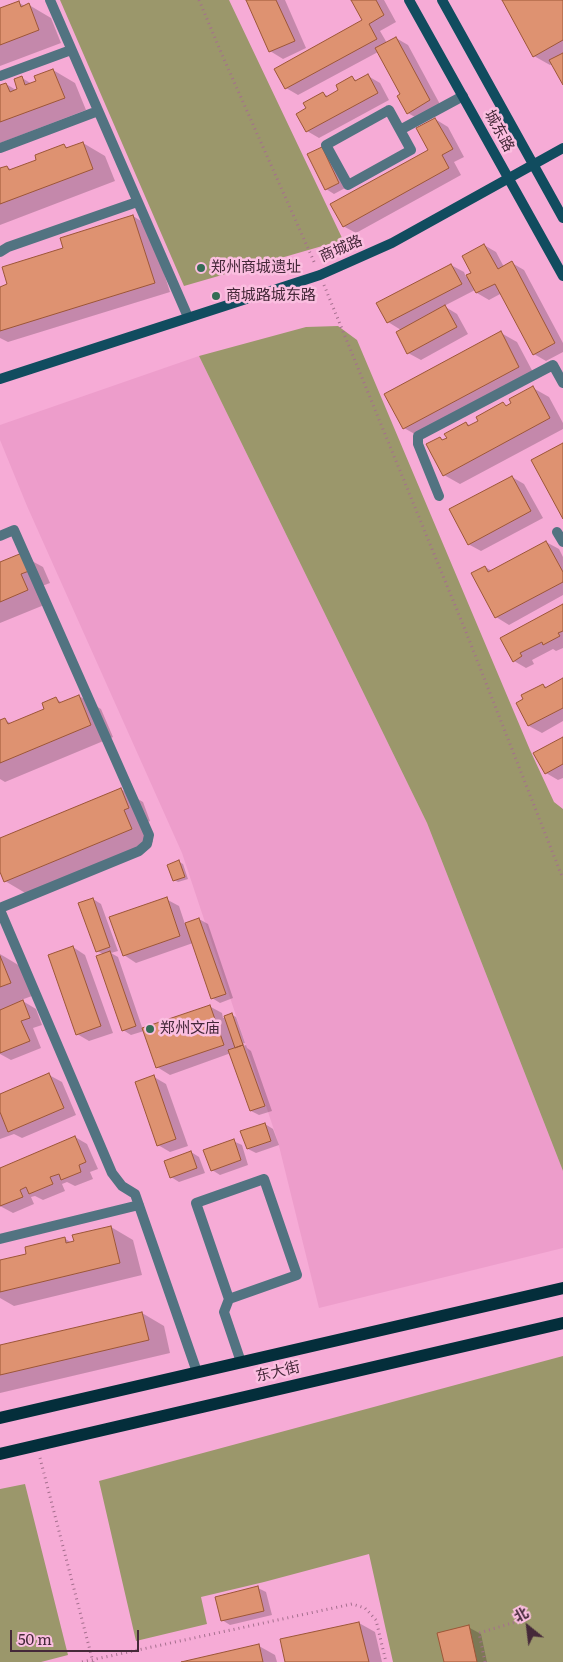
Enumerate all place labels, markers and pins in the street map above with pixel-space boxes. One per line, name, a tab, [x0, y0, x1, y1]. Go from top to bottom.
place label: 郑州商城遗址	[211, 259, 301, 277]
marker: 郑州商城遗址	[195, 262, 207, 274]
place label: 商城路城东路	[226, 287, 316, 305]
marker: 商城路城东路	[210, 290, 222, 302]
place label: 郑州文庙	[160, 1020, 220, 1038]
marker: 郑州文庙	[144, 1023, 156, 1035]

